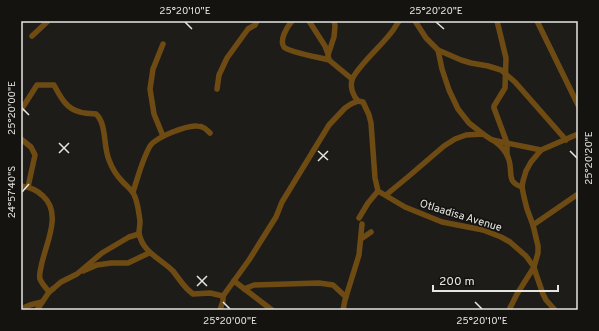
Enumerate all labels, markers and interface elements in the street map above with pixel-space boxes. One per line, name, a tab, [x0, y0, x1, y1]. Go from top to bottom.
text: 25°20'10"E	[159, 5, 211, 18]
text: 25°20'20"E	[409, 5, 463, 18]
text: 25°20'00"E	[6, 81, 19, 135]
text: 25°20'20"E	[583, 131, 596, 185]
text: 24°57'40"S	[6, 166, 19, 218]
street label: Otlaadisa Avenue	[418, 197, 504, 235]
scale bar	[433, 267, 558, 293]
text: 200 m	[439, 274, 475, 290]
text: 25°20'00"E	[203, 315, 257, 328]
text: 25°20'10"E	[456, 315, 508, 328]

